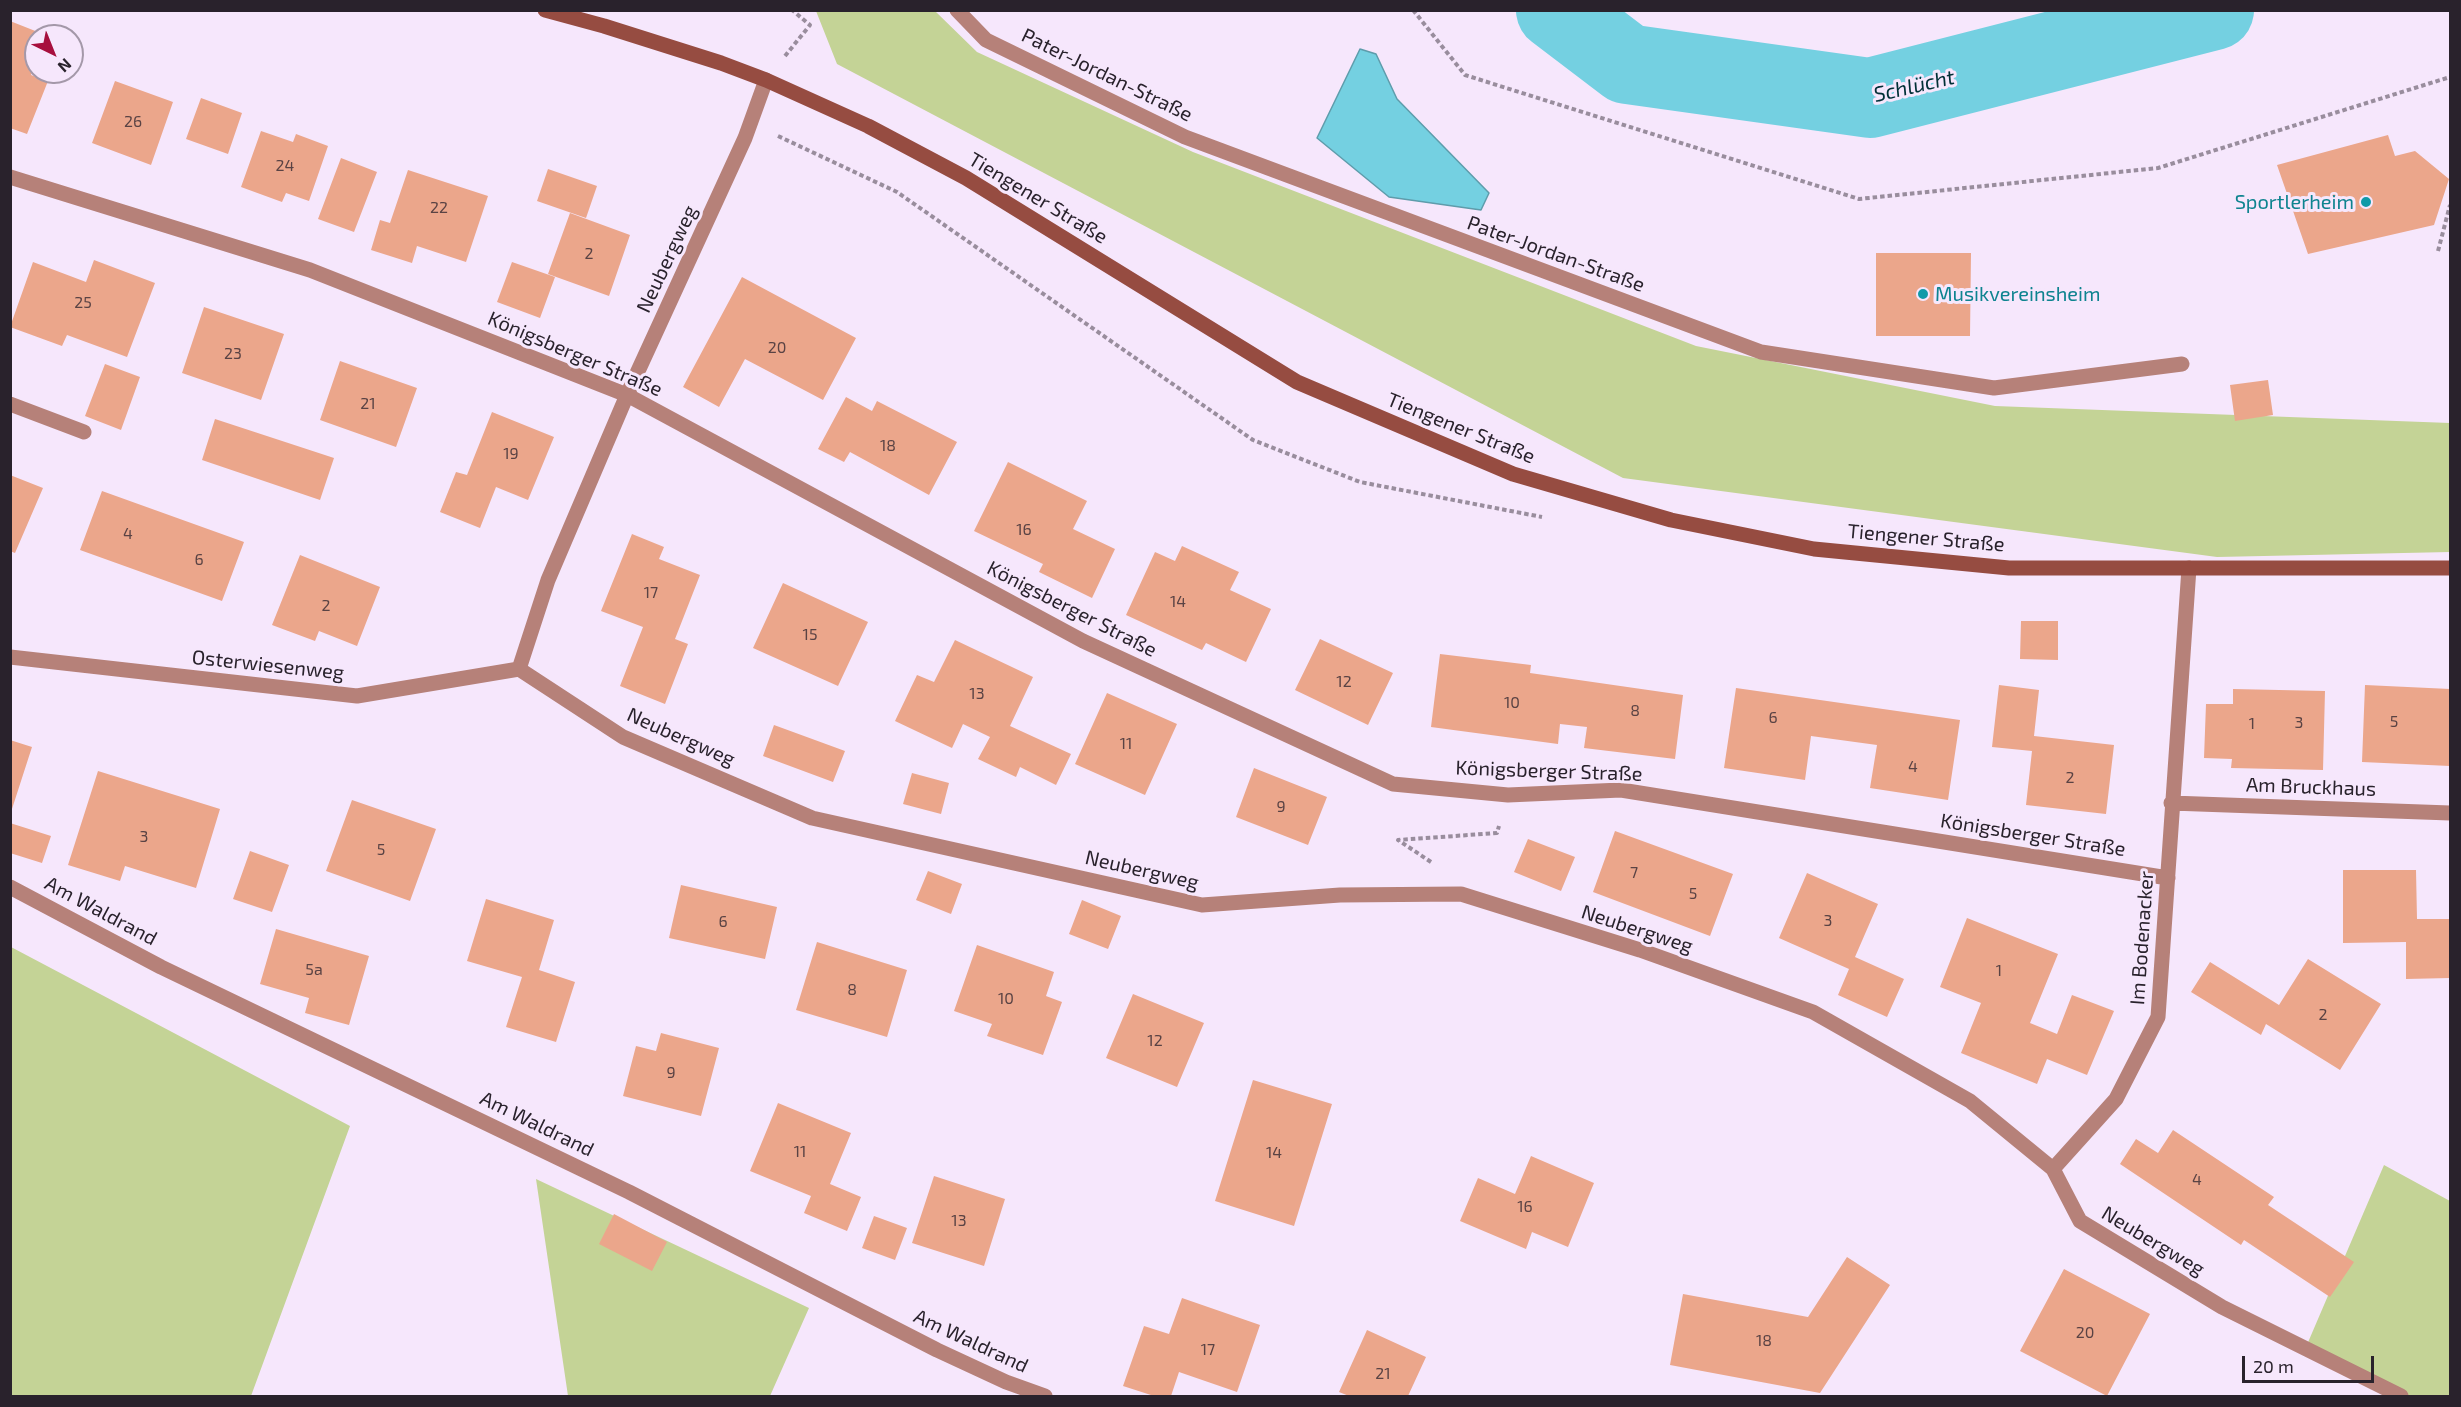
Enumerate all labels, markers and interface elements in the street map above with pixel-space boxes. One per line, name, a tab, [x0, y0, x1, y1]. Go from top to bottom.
street label: Pater-Jordan-Straße	[1018, 23, 1196, 127]
north arrow	[24, 24, 84, 84]
text: N	[55, 55, 76, 77]
water label: Schlücht	[1871, 64, 1957, 108]
house number: 26	[124, 112, 142, 132]
street label: Tiengener Straße	[964, 147, 1112, 249]
house number: 24	[276, 156, 294, 176]
place label: Sportlerheim	[2235, 190, 2354, 214]
marker: Sportlerheim	[2359, 195, 2373, 209]
house number: 22	[430, 198, 448, 218]
street label: Neubergweg	[632, 201, 702, 317]
street label: Pater-Jordan-Straße	[1464, 211, 1648, 297]
house number: 2	[585, 244, 593, 264]
place label: Musikvereinsheim	[1935, 282, 2101, 306]
marker: Musikvereinsheim	[1916, 287, 1930, 301]
house number: 25	[74, 293, 92, 313]
street label: Königsberger Straße	[484, 306, 666, 402]
house number: 20	[768, 338, 786, 358]
house number: 23	[224, 344, 242, 364]
street label: Tiengener Straße	[1383, 387, 1539, 469]
house number: 21	[360, 394, 376, 414]
house number: 18	[880, 436, 896, 456]
house number: 19	[503, 444, 519, 464]
street label: Tiengener Straße	[1846, 519, 2006, 557]
house number: 16	[1016, 520, 1032, 540]
house number: 4	[123, 524, 133, 544]
house number: 6	[194, 550, 204, 570]
street label: Königsberger Straße	[983, 556, 1161, 662]
house number: 17	[644, 583, 658, 603]
house number: 14	[1170, 592, 1186, 612]
house number: 2	[322, 596, 330, 616]
house number: 15	[803, 625, 817, 645]
street label: Osterwiesenweg	[191, 645, 345, 685]
house number: 12	[1336, 672, 1352, 692]
house number: 13	[969, 684, 985, 704]
house number: 10	[1504, 693, 1520, 713]
house number: 8	[1630, 701, 1640, 721]
street label: Neubergweg	[623, 702, 739, 772]
house number: 6	[1768, 708, 1778, 728]
house number: 5	[2390, 712, 2398, 732]
house number: 3	[2295, 713, 2303, 733]
house number: 1	[2249, 714, 2255, 734]
house number: 11	[1120, 734, 1132, 754]
street label: Königsberger Straße	[1455, 756, 1643, 786]
house number: 4	[1908, 757, 1918, 777]
house number: 2	[2066, 768, 2074, 788]
street label: Am Bruckhaus	[2245, 773, 2377, 801]
house number: 9	[1276, 797, 1286, 817]
street label: Königsberger Straße	[1939, 809, 2127, 861]
house number: 3	[140, 827, 148, 847]
house number: 5	[377, 840, 385, 860]
street label: Neubergweg	[1083, 845, 1201, 895]
house number: 7	[1630, 863, 1638, 883]
street label: Im Bodenacker	[2125, 870, 2159, 1006]
street label: Am Waldrand	[41, 871, 161, 951]
house number: 5	[1689, 884, 1697, 904]
street label: Neubergweg	[1578, 900, 1696, 958]
house number: 3	[1824, 911, 1832, 931]
house number: 6	[718, 912, 728, 932]
house number: 5a	[305, 960, 323, 980]
house number: 1	[1996, 961, 2002, 981]
house number: 8	[847, 980, 857, 1000]
house number: 10	[998, 989, 1014, 1009]
house number: 2	[2319, 1005, 2327, 1025]
house number: 12	[1147, 1031, 1163, 1051]
house number: 9	[666, 1063, 676, 1083]
street label: Am Waldrand	[476, 1086, 598, 1162]
house number: 11	[794, 1142, 806, 1162]
house number: 14	[1266, 1143, 1282, 1163]
house number: 4	[2192, 1170, 2202, 1190]
house number: 16	[1517, 1197, 1533, 1217]
street label: Neubergweg	[2097, 1201, 2209, 1281]
house number: 13	[951, 1211, 967, 1231]
street label: Am Waldrand	[910, 1304, 1032, 1378]
house number: 20	[2076, 1323, 2094, 1343]
house number: 18	[1756, 1331, 1772, 1351]
house number: 17	[1201, 1340, 1215, 1360]
scale bar	[2245, 1344, 2377, 1382]
text: 20 m	[2253, 1355, 2294, 1377]
house number: 21	[1375, 1364, 1391, 1384]

